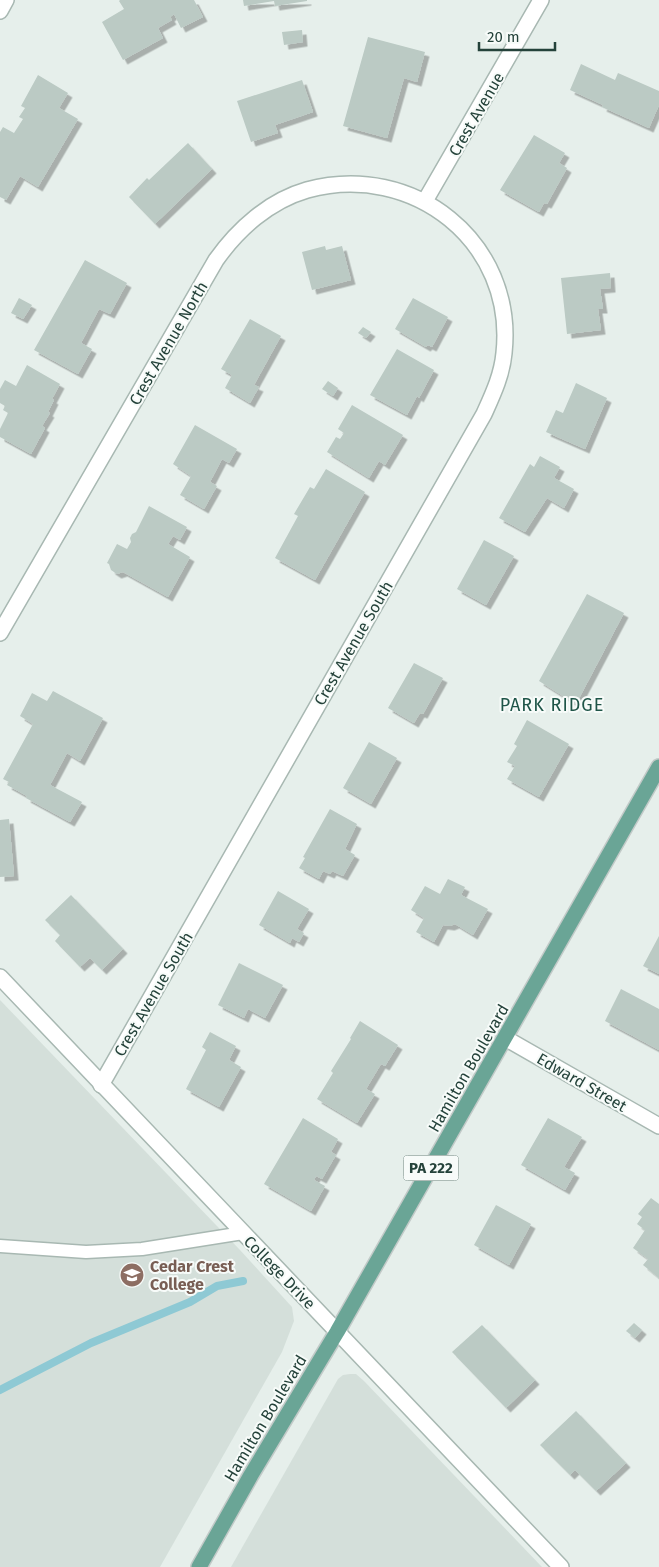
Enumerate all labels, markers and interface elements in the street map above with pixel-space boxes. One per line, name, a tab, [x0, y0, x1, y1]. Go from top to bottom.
scale bar	[479, 20, 555, 52]
text: 20 m	[487, 28, 520, 46]
street label: Crest Avenue	[445, 69, 508, 160]
street label: Crest Avenue North	[125, 278, 212, 408]
street label: Crest Avenue South	[310, 578, 397, 709]
district label: PARK RIDGE	[500, 694, 604, 716]
street label: Crest Avenue South	[110, 929, 197, 1060]
street label: Hamilton Boulevard	[424, 1001, 513, 1135]
street label: Edward Street	[533, 1049, 630, 1116]
road number: PA 222	[404, 1156, 458, 1180]
street label: College Drive	[240, 1232, 319, 1313]
place label: Cedar Crest College	[150, 1257, 235, 1294]
school or university icon: Cedar Crest College	[119, 1262, 145, 1288]
street label: Hamilton Boulevard	[220, 1352, 311, 1485]

